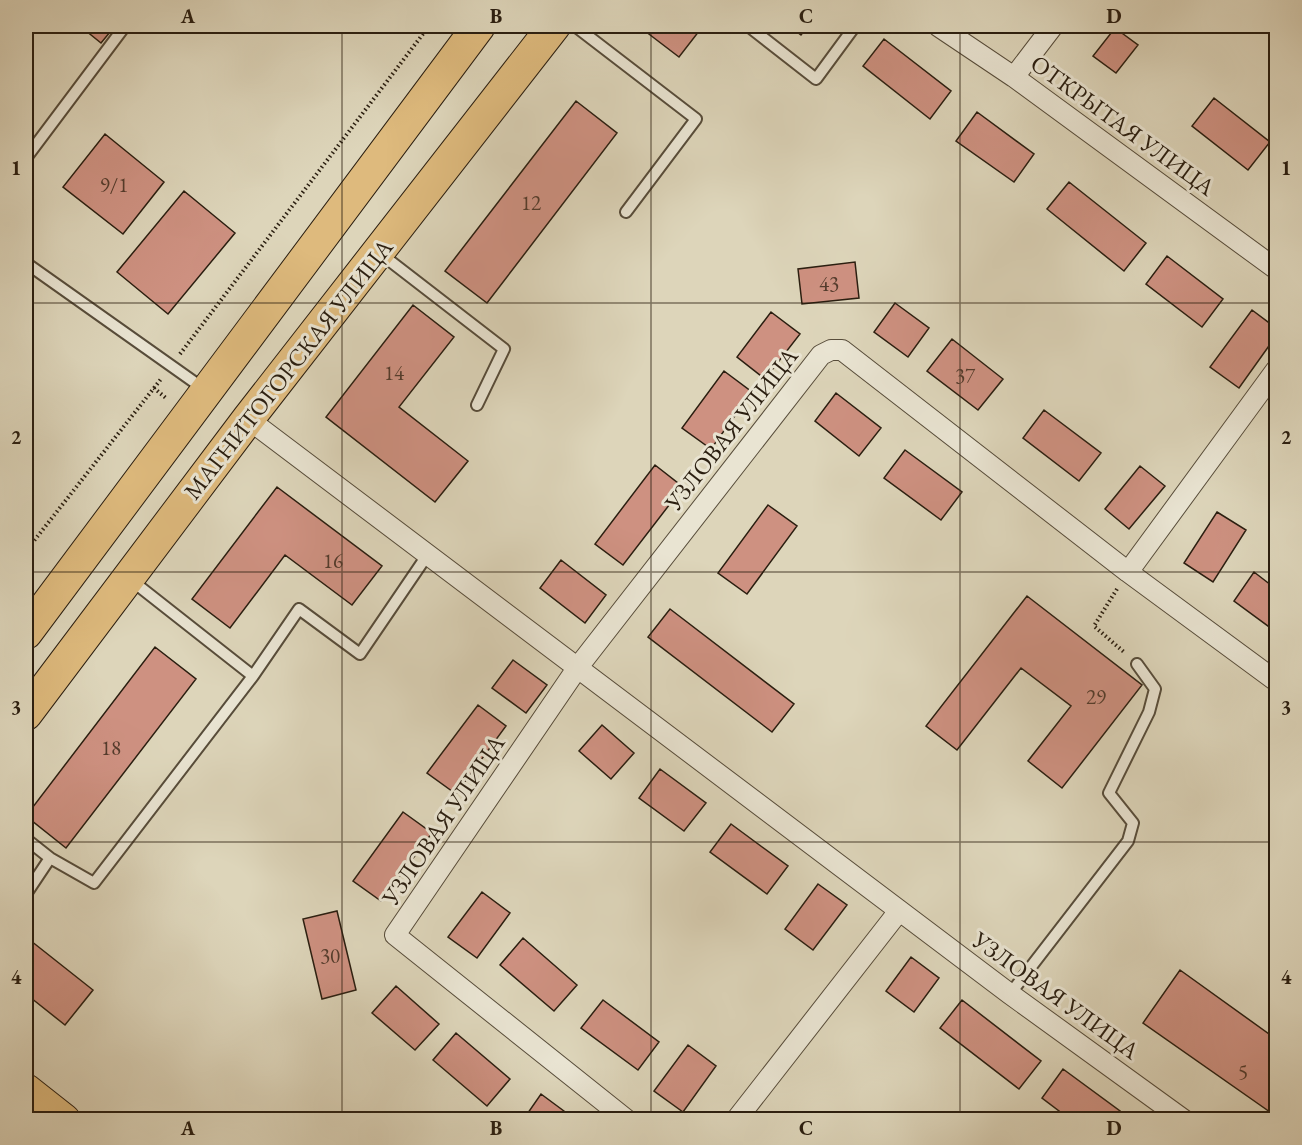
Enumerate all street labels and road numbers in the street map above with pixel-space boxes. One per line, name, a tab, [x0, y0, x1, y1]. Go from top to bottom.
street label: ОТКРЫТАЯ УЛИЦА	[1025, 48, 1222, 203]
street label: МАГНИТОГОРСКАЯ УЛИЦА	[177, 232, 400, 506]
street label: УЗЛОВАЯ УЛИЦА	[657, 341, 805, 518]
street label: УЗЛОВАЯ УЛИЦА	[374, 729, 512, 912]
street label: УЗЛОВАЯ УЛИЦА	[966, 923, 1146, 1066]

